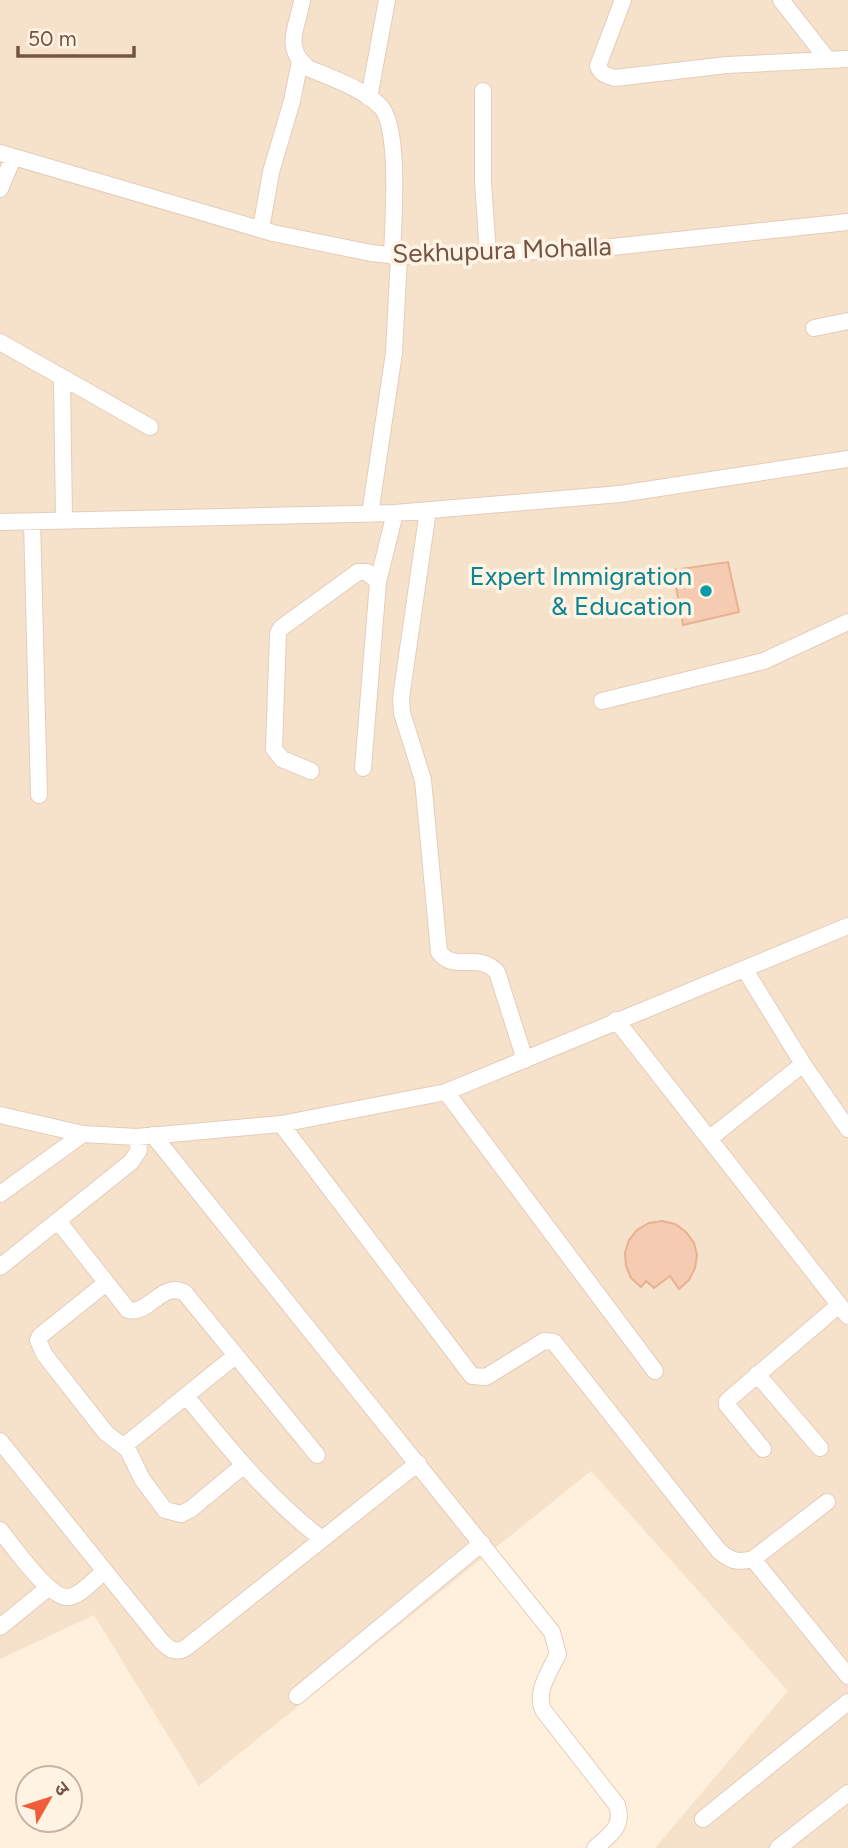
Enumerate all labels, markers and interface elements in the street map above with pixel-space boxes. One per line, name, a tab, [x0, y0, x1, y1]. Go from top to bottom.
scale bar	[18, 14, 133, 58]
text: 50 m	[28, 26, 77, 51]
street label: Sekhupura Mohalla	[392, 230, 612, 270]
place label: Expert Immigration & Education	[470, 560, 692, 622]
marker: Expert Immigration & Education	[698, 583, 714, 599]
north arrow	[14, 1764, 84, 1834]
text: उ	[49, 1777, 75, 1801]

